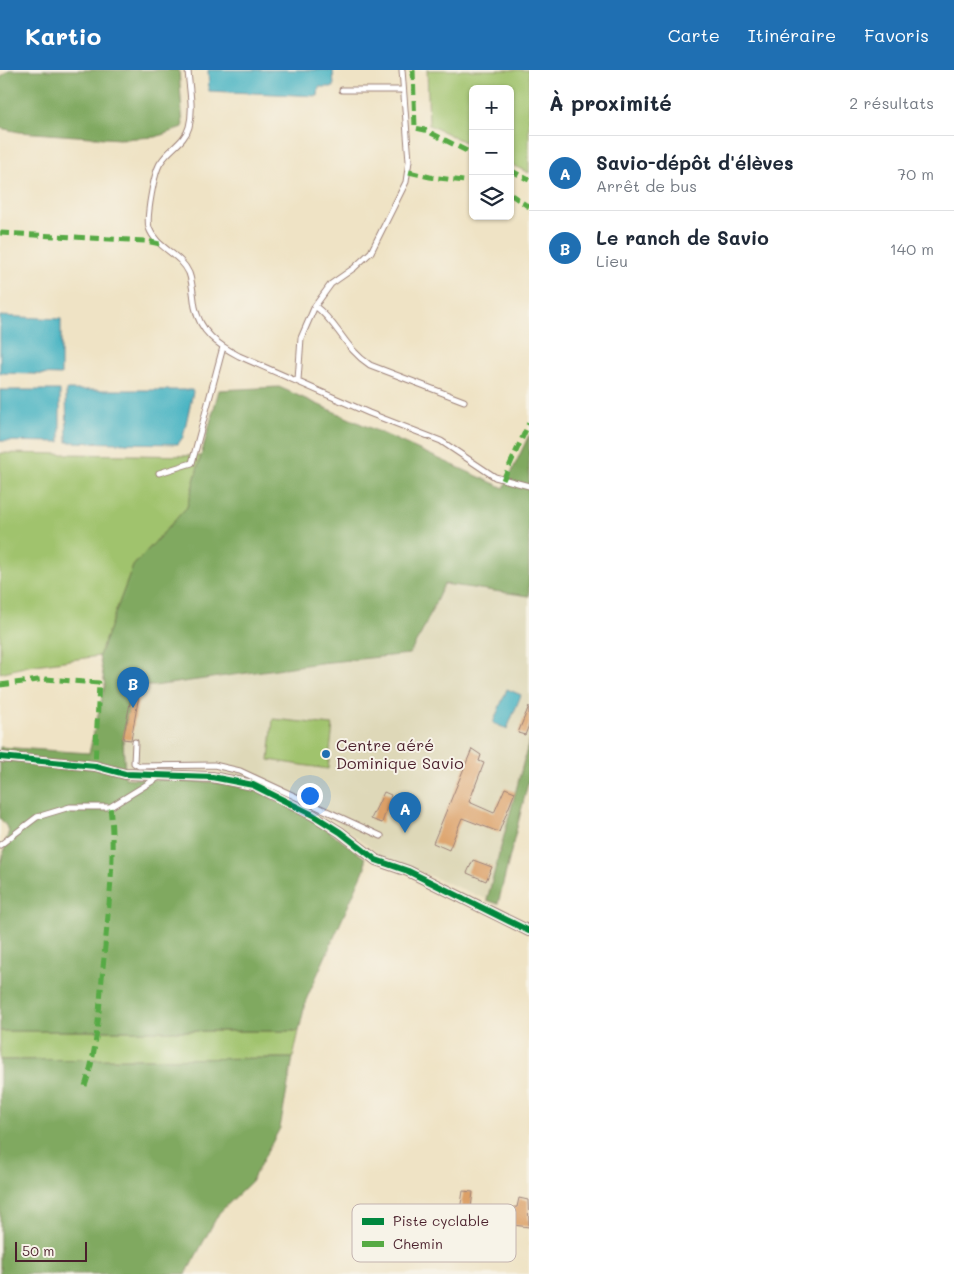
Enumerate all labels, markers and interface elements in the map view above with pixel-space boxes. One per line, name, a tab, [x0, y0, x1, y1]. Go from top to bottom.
text: Kartio	[25, 20, 101, 51]
text: Carte	[668, 23, 720, 47]
text: Itinéraire	[748, 23, 836, 47]
text: Favoris	[864, 23, 929, 47]
map controls	[469, 85, 514, 220]
button: +	[469, 85, 514, 130]
text: À proximité	[549, 89, 672, 116]
text: 2 résultats	[849, 92, 934, 113]
button: −	[469, 130, 514, 175]
text: Savio-dépôt d'élèves	[596, 150, 793, 175]
text: A	[559, 163, 571, 184]
text: 70 m	[897, 163, 934, 184]
button: layers	[469, 175, 514, 220]
text: Arrêt de bus	[596, 175, 697, 196]
text: Le ranch de Savio	[596, 225, 769, 250]
text: B	[560, 238, 570, 259]
text: 140 m	[890, 238, 934, 259]
text: Lieu	[596, 250, 628, 271]
pin: B	[117, 667, 149, 708]
place label: Centre aéré Dominique Savio	[336, 734, 464, 773]
marker: Centre aéré Dominique Savio	[320, 748, 332, 760]
your location	[297, 783, 323, 809]
pin: A	[389, 792, 421, 833]
legend	[352, 1204, 516, 1262]
text: Piste cyclable	[393, 1211, 489, 1230]
text: Chemin	[393, 1234, 443, 1253]
scale bar	[15, 1239, 88, 1262]
text: 50 m	[22, 1241, 54, 1260]

